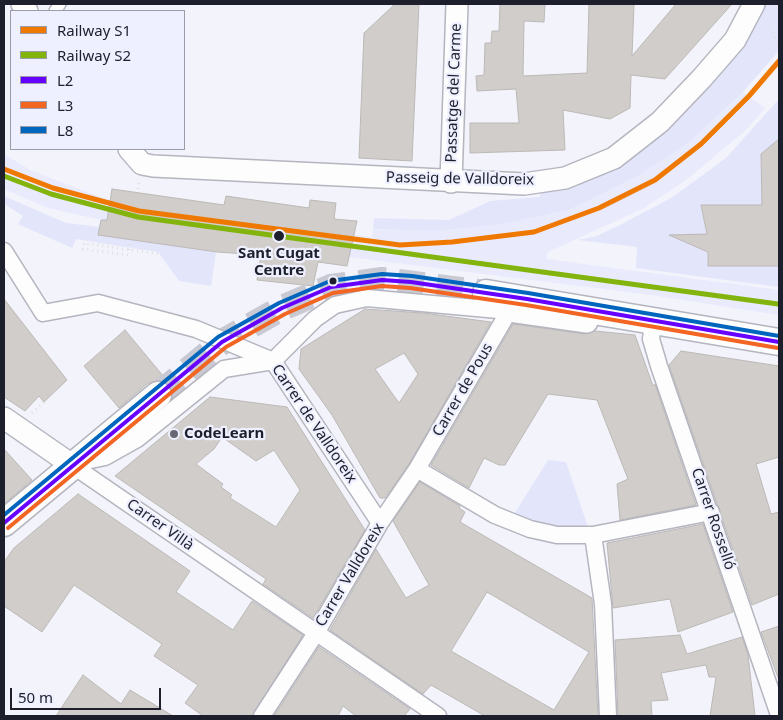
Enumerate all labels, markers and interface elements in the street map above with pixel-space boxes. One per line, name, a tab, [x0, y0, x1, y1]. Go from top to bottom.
legend	[10, 10, 185, 150]
text: Railway S1	[57, 20, 131, 40]
street label: Passatge del Carme	[443, 23, 465, 163]
text: Railway S2	[57, 45, 131, 65]
text: L2	[57, 70, 73, 90]
text: L3	[57, 95, 73, 115]
text: L8	[57, 120, 73, 140]
street label: Passeig de Valldoreix	[386, 169, 534, 189]
marker: Sant Cugat Centre	[272, 229, 286, 243]
place label: Sant Cugat Centre	[238, 245, 320, 280]
unlabelled marker	[328, 276, 338, 286]
street label: Carrer de Pous	[429, 340, 497, 440]
street label: Carrer de Valldoreix	[268, 361, 360, 487]
place label: CodeLearn	[184, 425, 264, 443]
marker: CodeLearn	[168, 428, 180, 440]
street label: Carrer Rosselló	[687, 466, 739, 572]
street label: Carrer Villà	[123, 495, 197, 555]
street label: Carrer Valldoreix	[312, 520, 388, 630]
scale bar	[12, 678, 164, 710]
text: 50 m	[18, 687, 53, 707]

